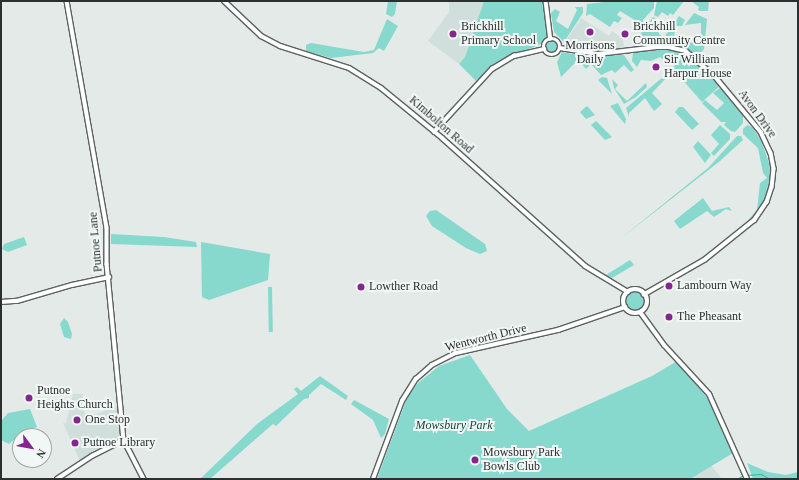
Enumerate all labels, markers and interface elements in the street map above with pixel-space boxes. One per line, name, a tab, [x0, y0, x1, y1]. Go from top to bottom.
place label: Brickhill Primary School	[461, 20, 536, 48]
place label: Brickhill Community Centre	[633, 20, 725, 48]
marker: Morrisons Daily	[585, 27, 595, 37]
marker: Brickhill Primary School	[448, 29, 458, 39]
marker: Brickhill Community Centre	[620, 29, 630, 39]
place label: Morrisons Daily	[565, 39, 615, 67]
place label: Sir William Harpur House	[664, 53, 732, 81]
marker: Sir William Harpur House	[651, 62, 661, 72]
street label: Avon Drive	[735, 87, 779, 141]
street label: Kimbolton Road	[406, 93, 476, 157]
street label: Putnoe Lane	[86, 211, 106, 273]
place label: Lambourn Way	[677, 279, 752, 293]
place label: Lowther Road	[369, 280, 438, 294]
marker: Lambourn Way	[664, 281, 674, 291]
marker: Lowther Road	[356, 282, 366, 292]
place label: The Pheasant	[677, 310, 741, 324]
marker: The Pheasant	[664, 312, 674, 322]
street label: Wentworth Drive	[444, 321, 528, 355]
place label: Putnoe Heights Church	[37, 384, 113, 412]
marker: Putnoe Heights Church	[24, 393, 34, 403]
place label: One Stop	[85, 413, 130, 427]
marker: One Stop	[72, 415, 82, 425]
park label: Mowsbury Park	[416, 419, 492, 433]
north arrow	[12, 428, 52, 468]
place label: Putnoe Library	[83, 436, 155, 450]
marker: Putnoe Library	[70, 438, 80, 448]
place label: Mowsbury Park Bowls Club	[483, 446, 560, 474]
text: N	[34, 447, 49, 460]
marker: Mowsbury Park Bowls Club	[470, 455, 480, 465]

